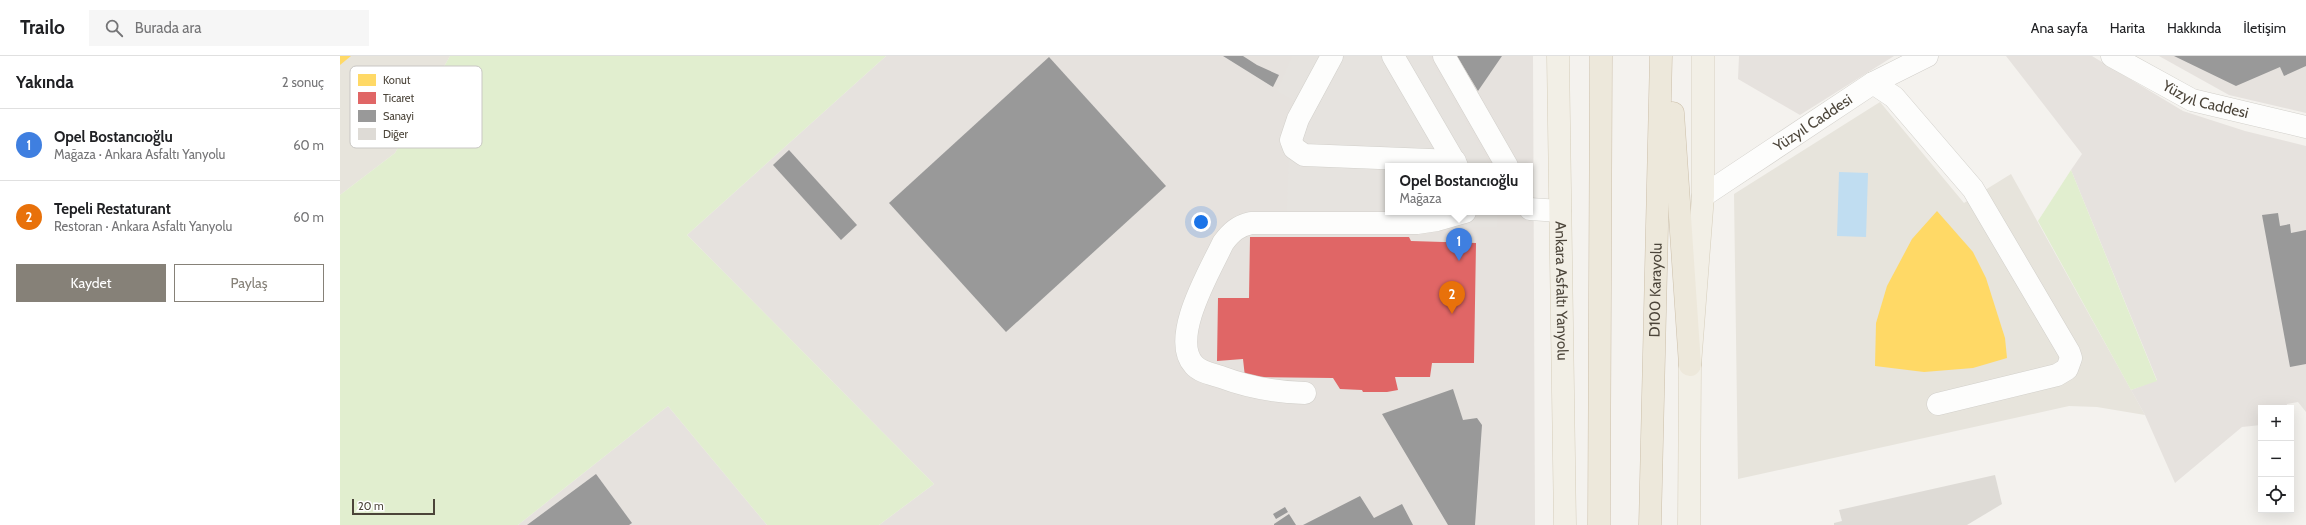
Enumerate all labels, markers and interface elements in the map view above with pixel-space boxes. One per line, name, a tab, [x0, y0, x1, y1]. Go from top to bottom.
search box	[89, 10, 369, 46]
text: Trailo	[20, 16, 65, 39]
icon: search	[103, 17, 125, 39]
text: Burada ara	[135, 19, 201, 37]
text: Ana sayfa	[2031, 19, 2088, 37]
text: Harita	[2110, 19, 2145, 37]
text: Hakkında	[2167, 19, 2221, 37]
text: İletişim	[2243, 19, 2286, 37]
legend	[350, 66, 482, 148]
text: Yakında	[16, 72, 74, 92]
text: Konut	[383, 73, 411, 87]
text: 2 sonuç	[282, 74, 324, 90]
street label: Yüzyıl Caddesi	[2158, 76, 2250, 122]
street label: Yüzyıl Caddesi	[1769, 90, 1856, 156]
text: Ticaret	[383, 91, 414, 105]
text: Sanayi	[383, 109, 414, 123]
text: Diğer	[383, 127, 408, 141]
text: Opel Bostancıoğlu	[54, 128, 173, 146]
text: 1	[27, 137, 31, 153]
text: 60 m	[293, 137, 324, 153]
text: Mağaza · Ankara Asfaltı Yanyolu	[54, 146, 225, 162]
popup	[1385, 163, 1533, 215]
text: Opel Bostancıoğlu	[1400, 172, 1518, 190]
text: Mağaza	[1400, 190, 1441, 206]
text: Tepeli Restaturant	[54, 200, 171, 218]
text: 2	[26, 209, 32, 225]
text: 60 m	[293, 209, 324, 225]
your location	[1191, 212, 1211, 232]
text: Restoran · Ankara Asfaltı Yanyolu	[54, 218, 232, 234]
street label: Ankara Asfaltı Yanyolu	[1551, 221, 1572, 361]
pin: 1	[1446, 228, 1472, 261]
street label: D100 Karayolu	[1645, 243, 1666, 338]
button: Kaydet	[16, 264, 166, 302]
button: Paylaş	[174, 264, 324, 302]
pin: 2	[1439, 281, 1465, 314]
map controls	[2258, 405, 2294, 513]
button: +	[2258, 405, 2294, 441]
button: −	[2258, 441, 2294, 477]
button: locate	[2258, 477, 2294, 513]
scale bar	[352, 497, 435, 516]
text: 20 m	[358, 499, 384, 513]

